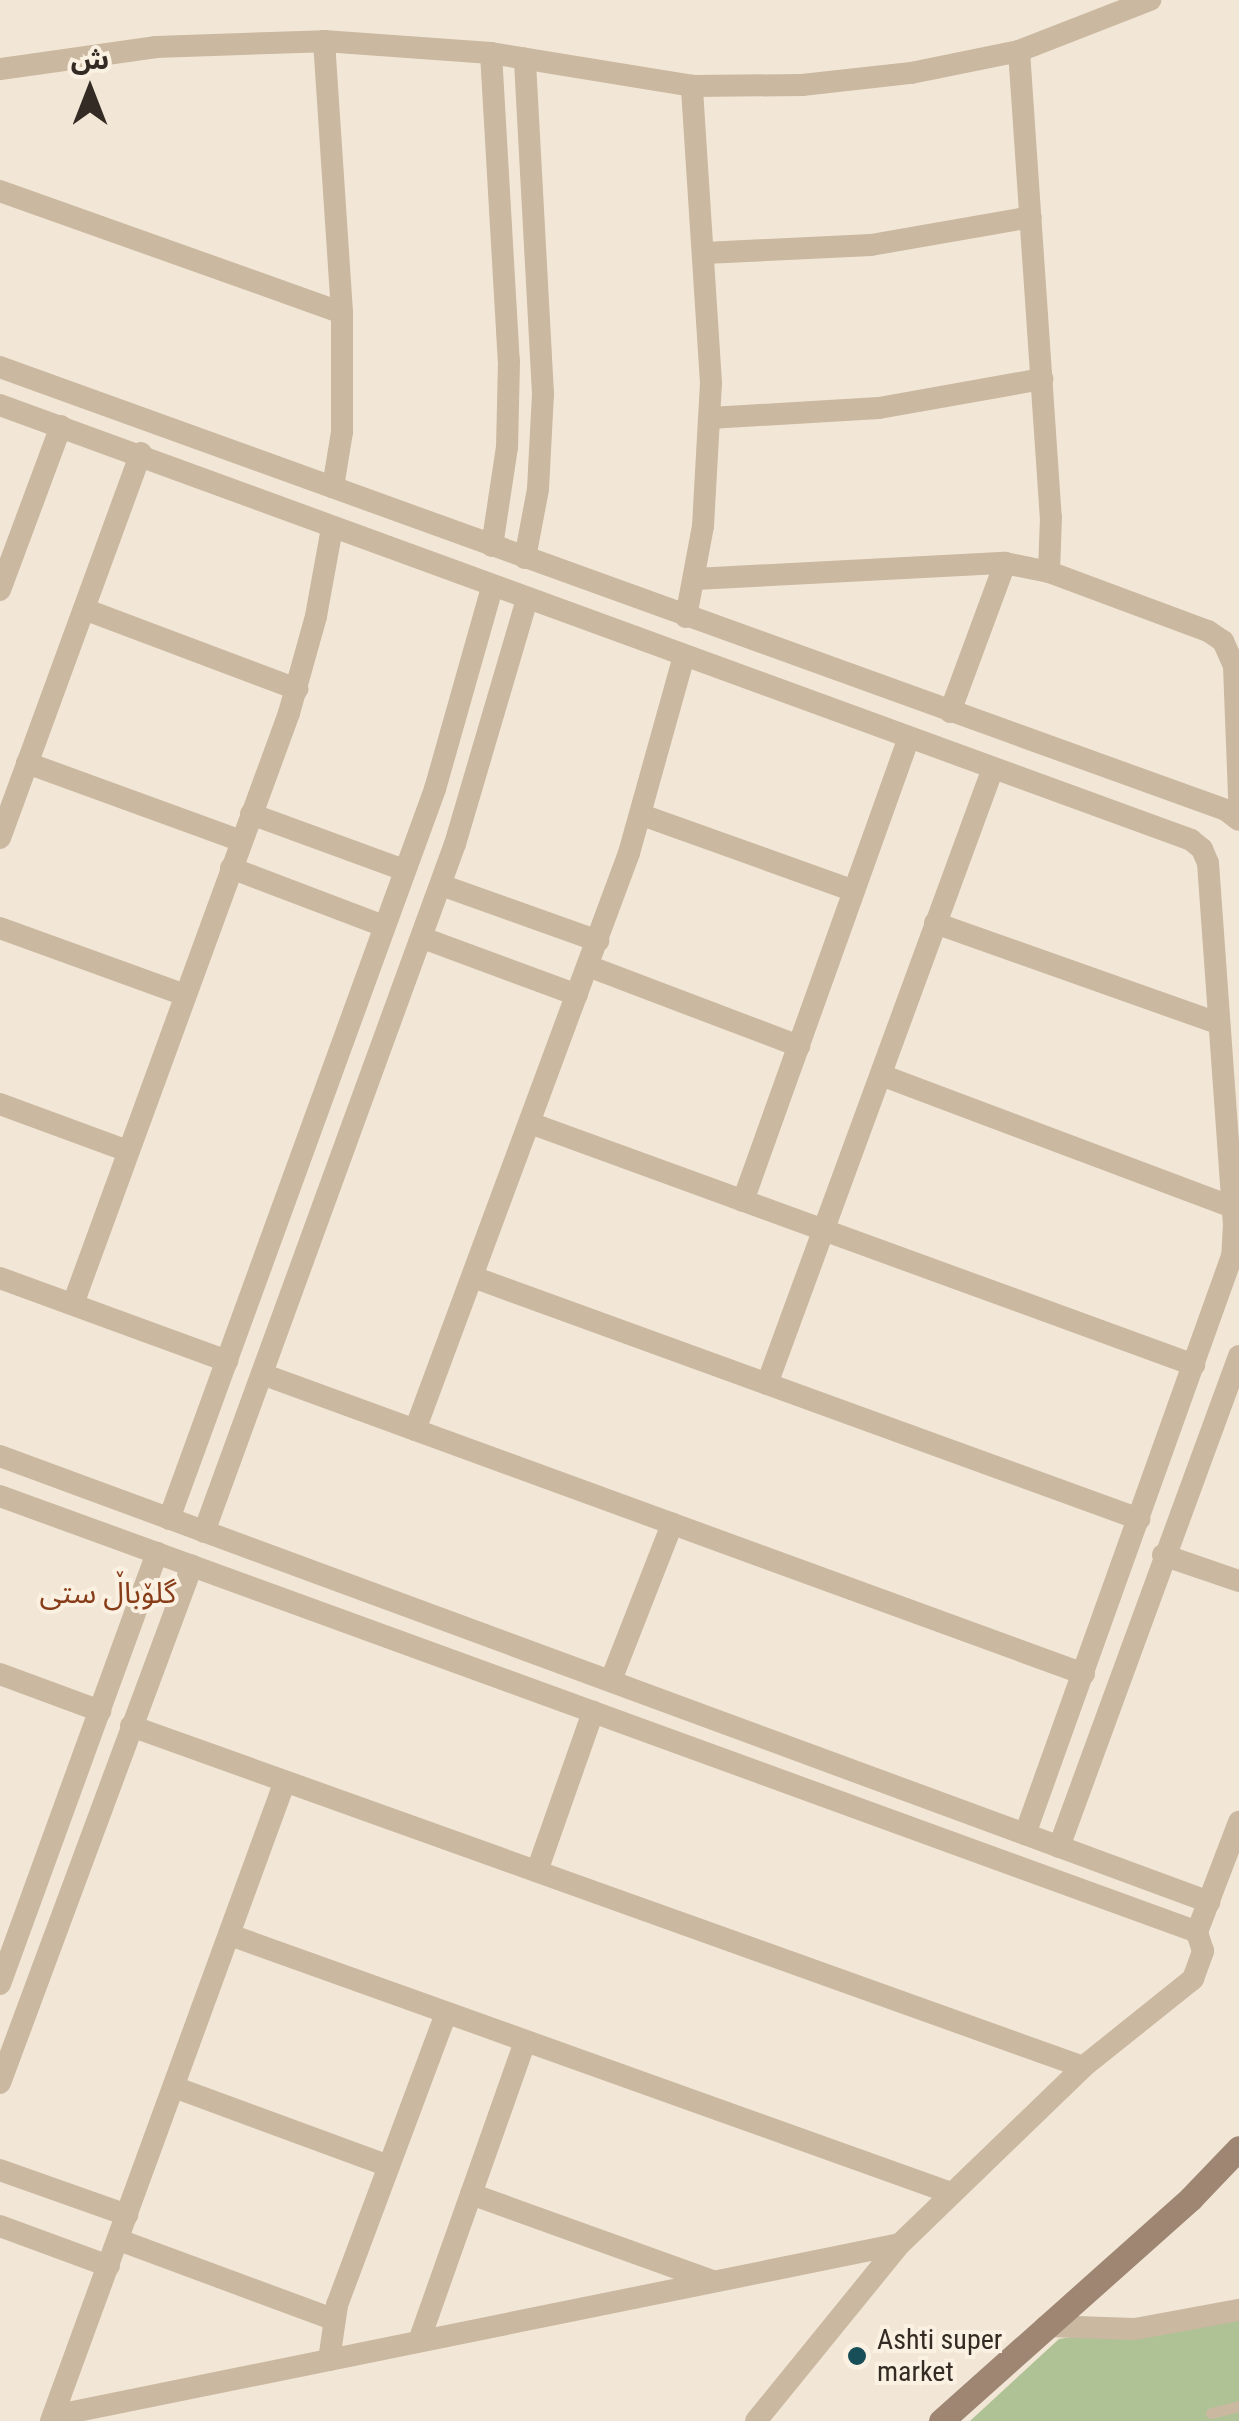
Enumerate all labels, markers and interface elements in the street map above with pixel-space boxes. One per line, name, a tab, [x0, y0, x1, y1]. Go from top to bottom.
north arrow	[40, 40, 140, 140]
text: ش	[71, 43, 109, 76]
district label: گلۆباڵ ستی	[40, 1575, 176, 1611]
place label: Ashti super market	[877, 2323, 1002, 2389]
marker: Ashti super market	[846, 2345, 868, 2367]

